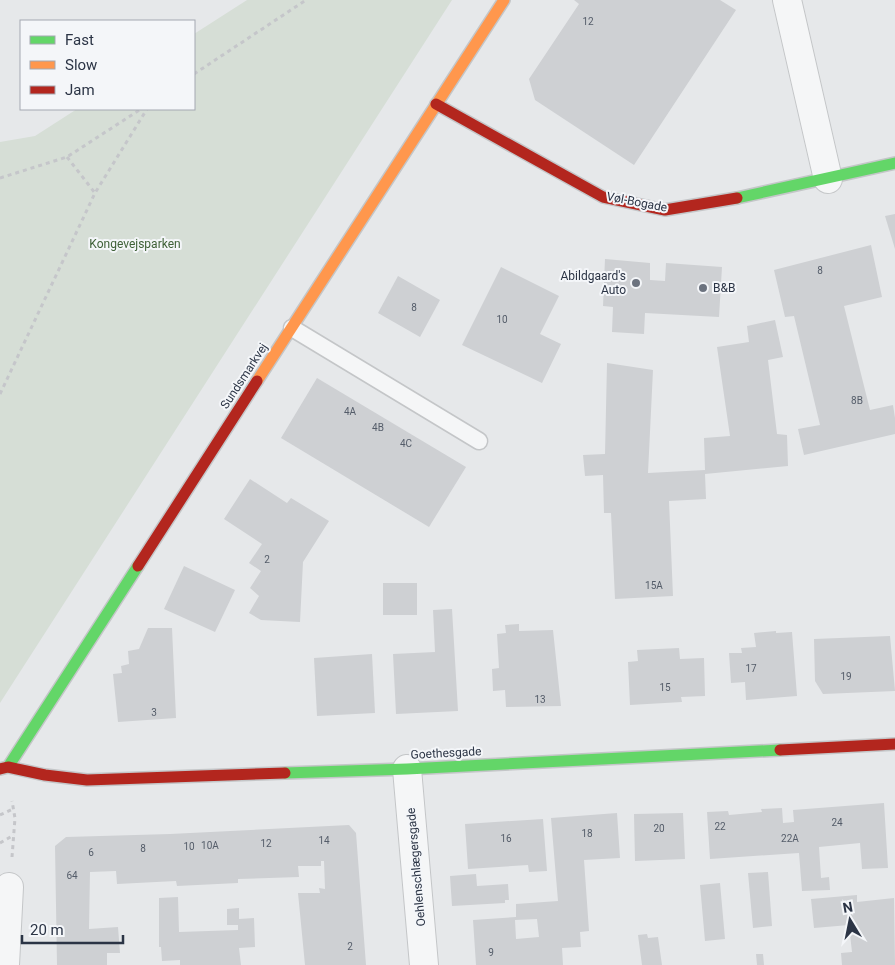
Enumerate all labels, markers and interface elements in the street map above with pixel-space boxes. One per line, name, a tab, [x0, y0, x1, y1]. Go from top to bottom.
house number: 12	[582, 16, 594, 27]
legend	[20, 20, 195, 110]
text: Fast	[65, 31, 94, 49]
text: Slow	[65, 56, 97, 74]
text: Jam	[65, 81, 95, 99]
street label: Vøl-Bogade	[606, 189, 668, 215]
park label: Kongevejsparken	[89, 237, 181, 251]
house number: 8	[817, 265, 823, 276]
place label: Abildgaard's Auto	[560, 269, 626, 297]
marker: Abildgaard's Auto	[630, 277, 642, 289]
place label: B&B	[713, 281, 735, 295]
marker: B&B	[697, 282, 709, 294]
house number: 8	[411, 302, 417, 313]
house number: 10	[496, 314, 508, 325]
street label: Sundsmarkvej	[218, 340, 270, 411]
house number: 8B	[851, 395, 863, 406]
house number: 4A	[344, 406, 357, 417]
house number: 4B	[372, 422, 384, 433]
house number: 4C	[400, 438, 413, 449]
house number: 2	[264, 554, 270, 565]
house number: 15A	[645, 580, 663, 591]
house number: 17	[745, 663, 757, 674]
house number: 19	[840, 671, 852, 682]
house number: 15	[659, 682, 671, 693]
house number: 13	[534, 694, 546, 705]
house number: 3	[151, 707, 157, 718]
street label: Goethesgade	[410, 744, 482, 762]
street label: Oehlenschlægersgade	[404, 807, 428, 927]
house number: 24	[831, 817, 843, 828]
house number: 22	[714, 821, 726, 832]
house number: 20	[653, 823, 665, 834]
house number: 18	[581, 828, 593, 839]
house number: 16	[500, 833, 512, 844]
house number: 22A	[781, 833, 799, 844]
house number: 14	[318, 835, 330, 846]
house number: 12	[260, 838, 272, 849]
house number: 10A	[201, 840, 219, 851]
house number: 10	[183, 841, 195, 852]
house number: 8	[140, 843, 146, 854]
house number: 6	[88, 847, 94, 858]
house number: 64	[66, 870, 78, 881]
north arrow	[825, 895, 875, 945]
text: N	[841, 898, 854, 916]
scale bar	[22, 912, 124, 944]
text: 20 m	[30, 921, 64, 939]
house number: 2	[347, 941, 353, 952]
house number: 9	[488, 947, 494, 958]

